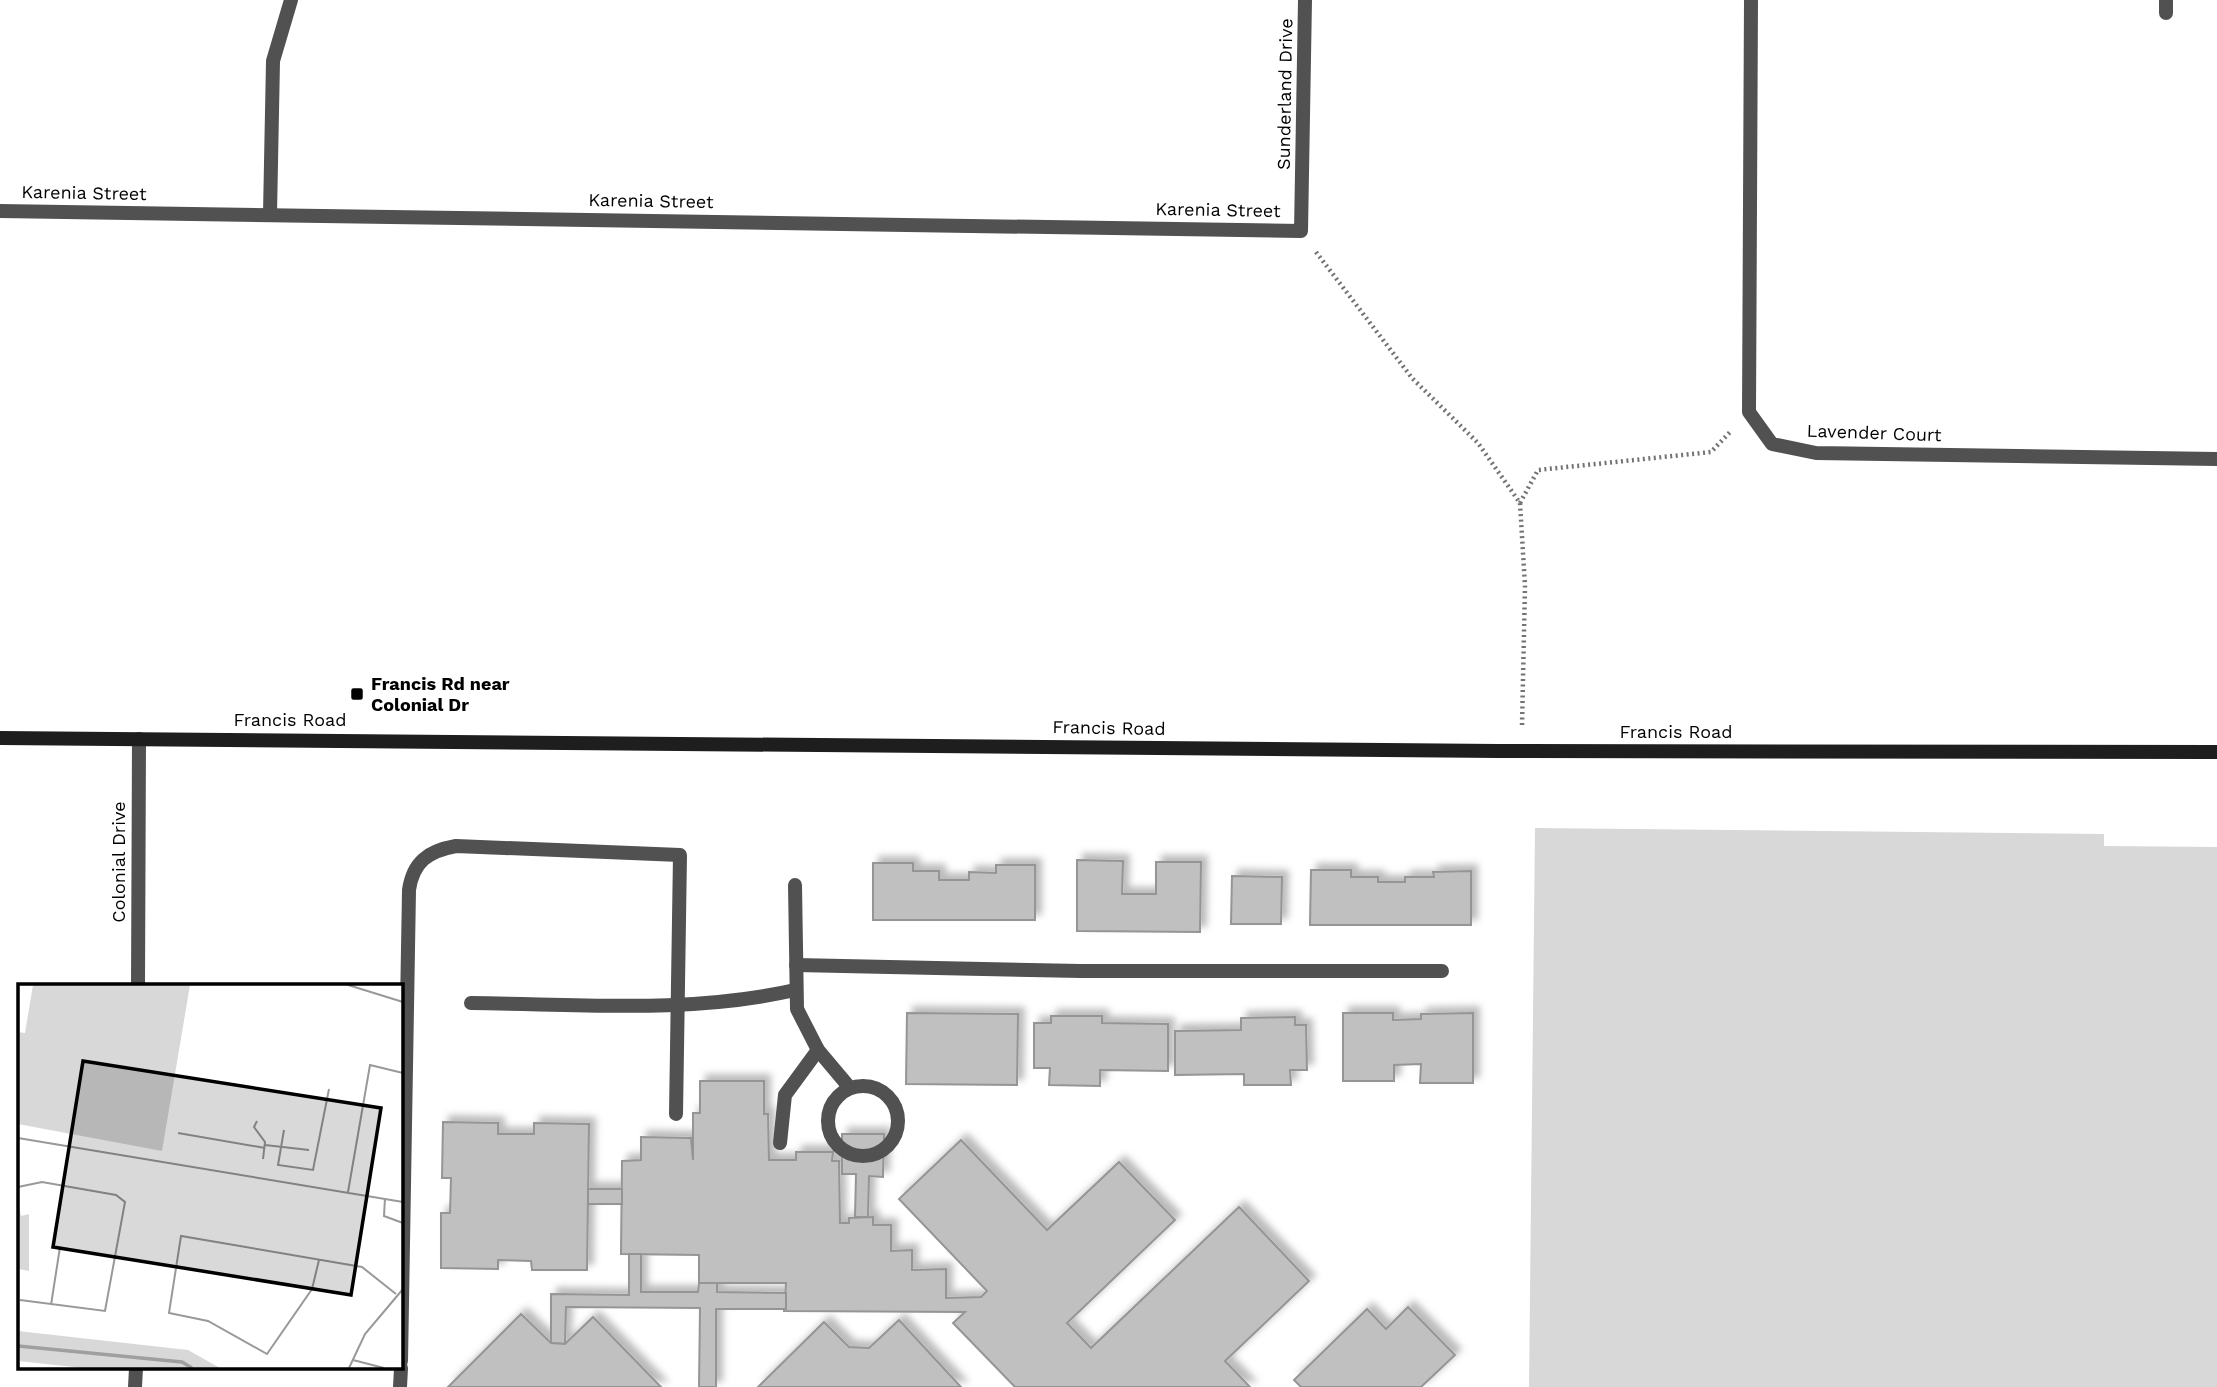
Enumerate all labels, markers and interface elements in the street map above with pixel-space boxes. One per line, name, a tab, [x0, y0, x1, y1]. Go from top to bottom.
street label: Sunderland Drive	[1273, 18, 1296, 170]
street label: Karenia Street	[21, 181, 147, 204]
street label: Karenia Street	[588, 189, 714, 212]
street label: Karenia Street	[1155, 198, 1281, 221]
street label: Lavender Court	[1806, 420, 1942, 445]
place label: Francis Rd near Colonial Dr	[371, 673, 510, 715]
marker: Francis Rd near Colonial Dr	[349, 686, 365, 702]
street label: Francis Road	[233, 709, 347, 730]
street label: Francis Road	[1052, 716, 1166, 739]
street label: Francis Road	[1619, 721, 1733, 742]
street label: Colonial Drive	[108, 801, 129, 923]
inset map	[18, 984, 402, 1370]

